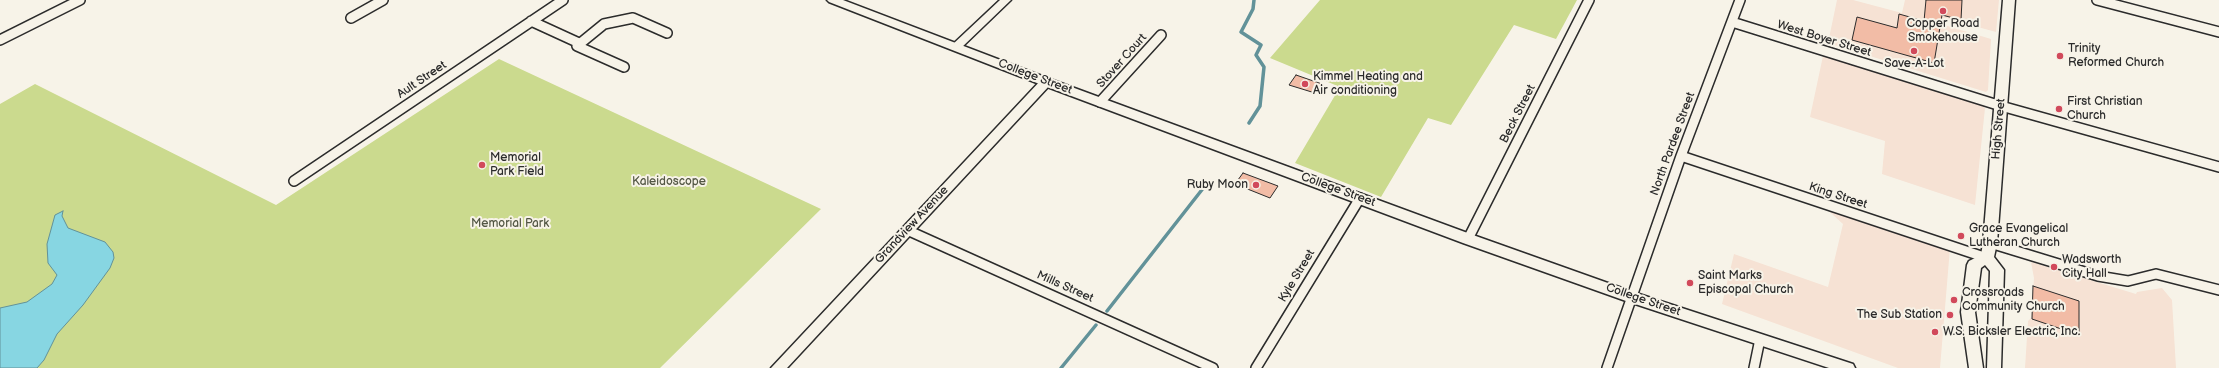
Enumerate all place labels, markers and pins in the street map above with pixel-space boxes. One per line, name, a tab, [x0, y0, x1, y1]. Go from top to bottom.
marker: Copper Road Smokehouse	[1938, 6, 1948, 16]
place label: Copper Road Smokehouse	[1907, 17, 1979, 45]
place label: Trinity Reformed Church	[2068, 42, 2164, 70]
marker: Save-A-Lot	[1909, 46, 1919, 56]
marker: Trinity Reformed Church	[2055, 51, 2065, 61]
place label: Save-A-Lot	[1884, 57, 1944, 71]
place label: Kimmel Heating and Air conditioning	[1313, 70, 1423, 98]
marker: Kimmel Heating and Air conditioning	[1300, 79, 1310, 89]
place label: First Christian Church	[2067, 95, 2142, 123]
marker: First Christian Church	[2054, 104, 2064, 114]
place label: Memorial Park Field	[490, 151, 544, 179]
marker: Memorial Park Field	[477, 160, 487, 170]
place label: Ruby Moon	[1187, 178, 1248, 192]
marker: Ruby Moon	[1251, 180, 1261, 190]
place label: Grace Evangelical Lutheran Church	[1969, 222, 2068, 250]
marker: Grace Evangelical Lutheran Church	[1956, 231, 1966, 241]
place label: Wadsworth City Hall	[2062, 253, 2121, 281]
marker: Wadsworth City Hall	[2049, 262, 2059, 272]
place label: Saint Marks Episcopal Church	[1698, 269, 1793, 297]
marker: Saint Marks Episcopal Church	[1685, 278, 1695, 288]
place label: Crossroads Community Church	[1962, 286, 2065, 314]
marker: Crossroads Community Church	[1949, 295, 1959, 305]
place label: The Sub Station	[1857, 308, 1942, 322]
marker: The Sub Station	[1945, 310, 1955, 320]
place label: W.S. Bicksler Electric, Inc.	[1943, 325, 2080, 339]
marker: W.S. Bicksler Electric, Inc.	[1930, 327, 1940, 337]

